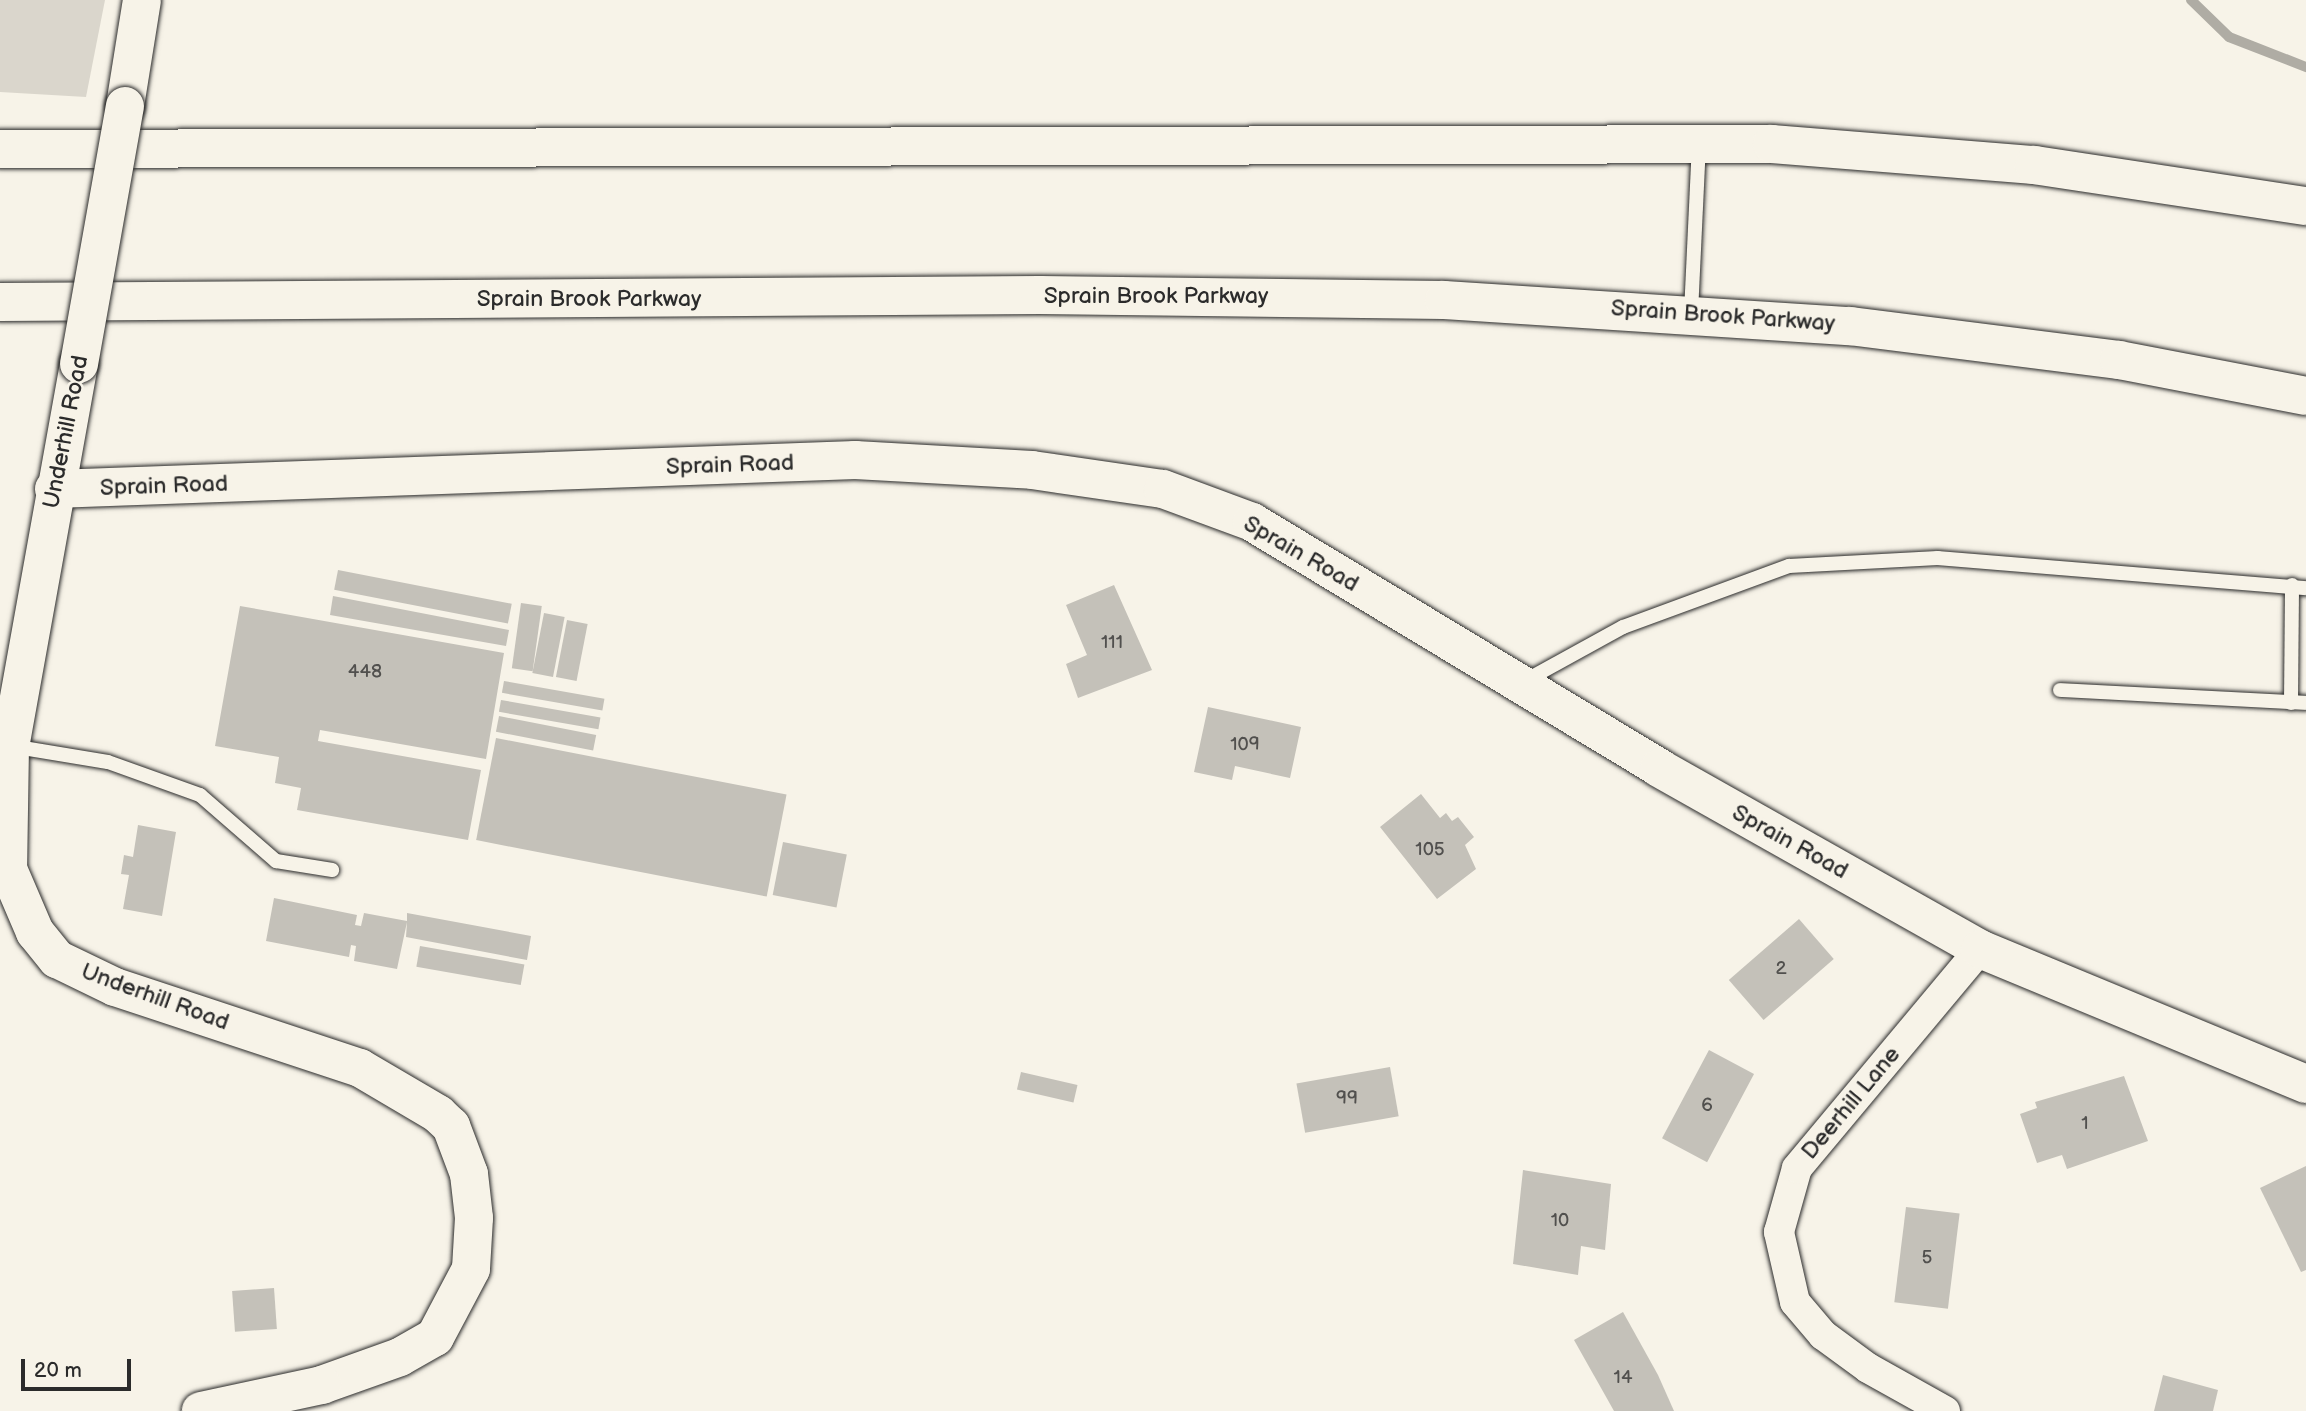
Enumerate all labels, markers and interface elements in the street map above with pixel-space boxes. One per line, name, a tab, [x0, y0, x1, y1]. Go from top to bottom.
street label: Sprain Brook Parkway	[1044, 282, 1268, 310]
street label: Sprain Brook Parkway	[477, 285, 701, 313]
street label: Sprain Brook Parkway	[1610, 294, 1836, 338]
street label: Underhill Road	[38, 353, 94, 511]
street label: Sprain Road	[665, 449, 795, 481]
street label: Sprain Road	[99, 470, 229, 502]
street label: Sprain Road	[1239, 510, 1363, 598]
house number: 111	[1101, 632, 1123, 654]
house number: 448	[348, 661, 382, 683]
house number: 109	[1230, 734, 1260, 756]
street label: Sprain Road	[1727, 799, 1853, 885]
house number: 105	[1415, 839, 1445, 861]
street label: Underhill Road	[77, 958, 233, 1036]
house number: 2	[1775, 958, 1787, 980]
street label: Deerhill Lane	[1796, 1041, 1906, 1165]
house number: 99	[1336, 1088, 1358, 1110]
house number: 6	[1701, 1095, 1713, 1117]
house number: 1	[2081, 1113, 2089, 1135]
house number: 10	[1551, 1210, 1569, 1232]
house number: 5	[1922, 1247, 1932, 1269]
scale bar	[24, 1344, 135, 1388]
text: 20 m	[34, 1358, 82, 1383]
house number: 14	[1614, 1367, 1632, 1389]

